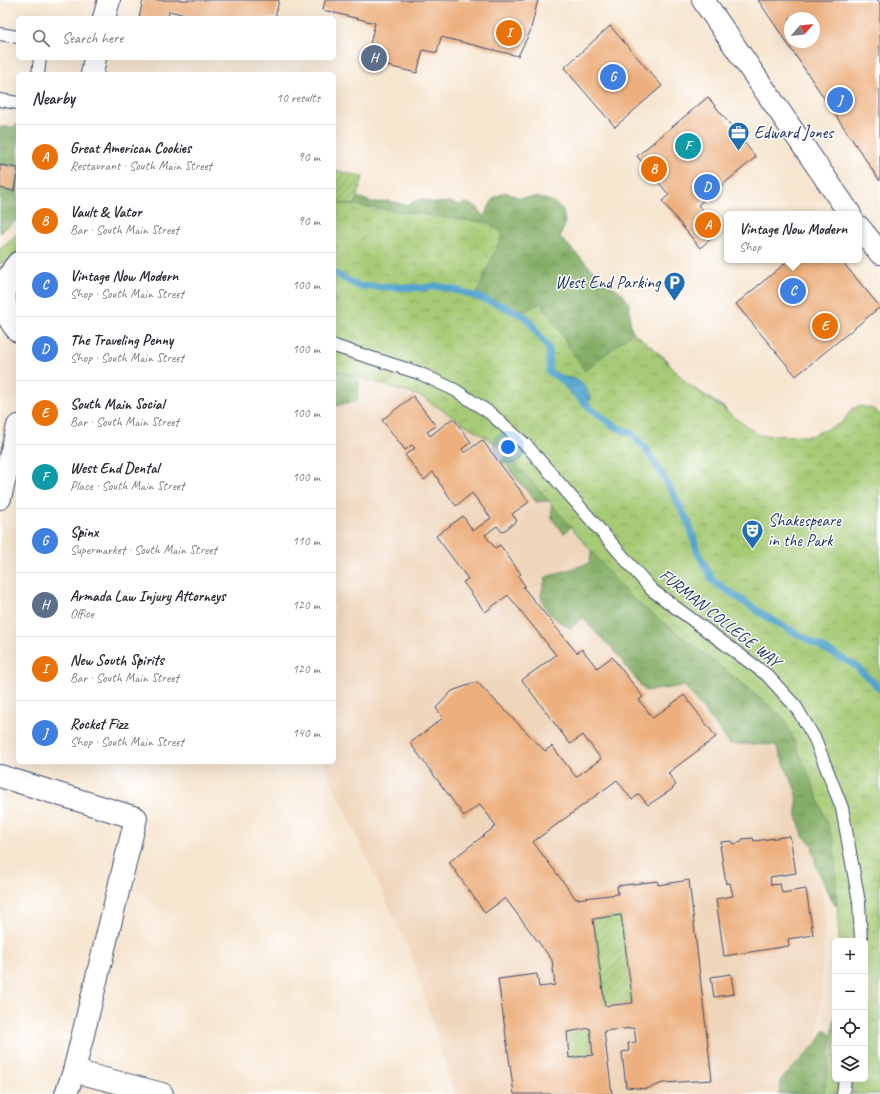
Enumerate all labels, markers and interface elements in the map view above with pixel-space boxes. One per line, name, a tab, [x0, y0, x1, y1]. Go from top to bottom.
north arrow	[784, 12, 820, 48]
search box	[16, 16, 336, 60]
pin: I	[496, 18, 522, 48]
icon: search	[30, 27, 52, 49]
text: Search here	[62, 29, 123, 48]
pin: H	[361, 43, 387, 73]
pin: G	[600, 62, 626, 92]
pin: J	[827, 85, 853, 115]
text: Nearby	[32, 88, 75, 109]
text: 10 results	[276, 90, 320, 106]
office icon: Edward Jones	[725, 119, 751, 152]
place label: Edward Jones	[754, 122, 835, 143]
pin: F	[675, 131, 701, 161]
text: Great American Cookies	[70, 139, 191, 158]
text: A	[42, 149, 48, 165]
text: 90 m	[298, 149, 320, 165]
pin: B	[641, 154, 667, 184]
text: Restaurant · South Main Street	[70, 158, 212, 174]
pin: D	[694, 172, 720, 202]
text: Vault & Vator	[70, 203, 141, 222]
pin: A	[695, 210, 721, 240]
popup	[724, 211, 862, 263]
text: B	[42, 213, 48, 229]
text: 90 m	[298, 213, 320, 229]
text: Vintage Now Modern	[739, 220, 847, 239]
text: Bar · South Main Street	[70, 222, 179, 238]
text: Shop	[739, 239, 761, 255]
text: Vintage Now Modern	[70, 267, 178, 286]
parking icon: West End Parking	[662, 269, 688, 302]
place label: West End Parking	[555, 272, 662, 293]
pin: C	[780, 276, 806, 306]
text: C	[42, 277, 48, 293]
text: 100 m	[292, 277, 320, 293]
text: Shop · South Main Street	[70, 286, 184, 302]
pin: E	[812, 311, 838, 341]
text: The Traveling Penny	[70, 331, 173, 350]
text: D	[41, 341, 49, 357]
text: 100 m	[292, 341, 320, 357]
text: Shop · South Main Street	[70, 350, 184, 366]
text: South Main Social	[70, 395, 164, 414]
text: E	[42, 405, 48, 421]
text: 100 m	[292, 405, 320, 421]
text: Bar · South Main Street	[70, 414, 179, 430]
your location	[498, 437, 518, 457]
text: West End Dental	[70, 459, 159, 478]
text: F	[42, 469, 48, 485]
text: 100 m	[292, 469, 320, 485]
text: Place · South Main Street	[70, 478, 184, 494]
place label: Shakespeare in the Park	[768, 510, 842, 551]
theatre icon: Shakespeare in the Park	[739, 517, 765, 550]
text: Spinx	[70, 523, 98, 542]
text: G	[42, 533, 48, 549]
text: 110 m	[292, 533, 320, 549]
text: Supermarket · South Main Street	[70, 542, 217, 558]
street label: FURMAN COLLEGE WAY	[655, 564, 787, 674]
text: Armada Law Injury Attorneys	[70, 587, 225, 606]
text: H	[41, 597, 49, 613]
text: 120 m	[292, 597, 320, 613]
text: Office	[70, 606, 94, 622]
text: New South Spirits	[70, 651, 164, 670]
text: I	[42, 661, 48, 677]
text: 120 m	[292, 661, 320, 677]
text: Bar · South Main Street	[70, 670, 179, 686]
text: Rocket Fizz	[70, 715, 128, 734]
text: J	[43, 725, 47, 741]
text: 140 m	[292, 725, 320, 741]
text: Shop · South Main Street	[70, 734, 184, 750]
map controls	[832, 938, 868, 1082]
button: +	[832, 938, 868, 974]
button: −	[832, 974, 868, 1010]
button: locate	[832, 1010, 868, 1046]
button: layers	[832, 1046, 868, 1082]

